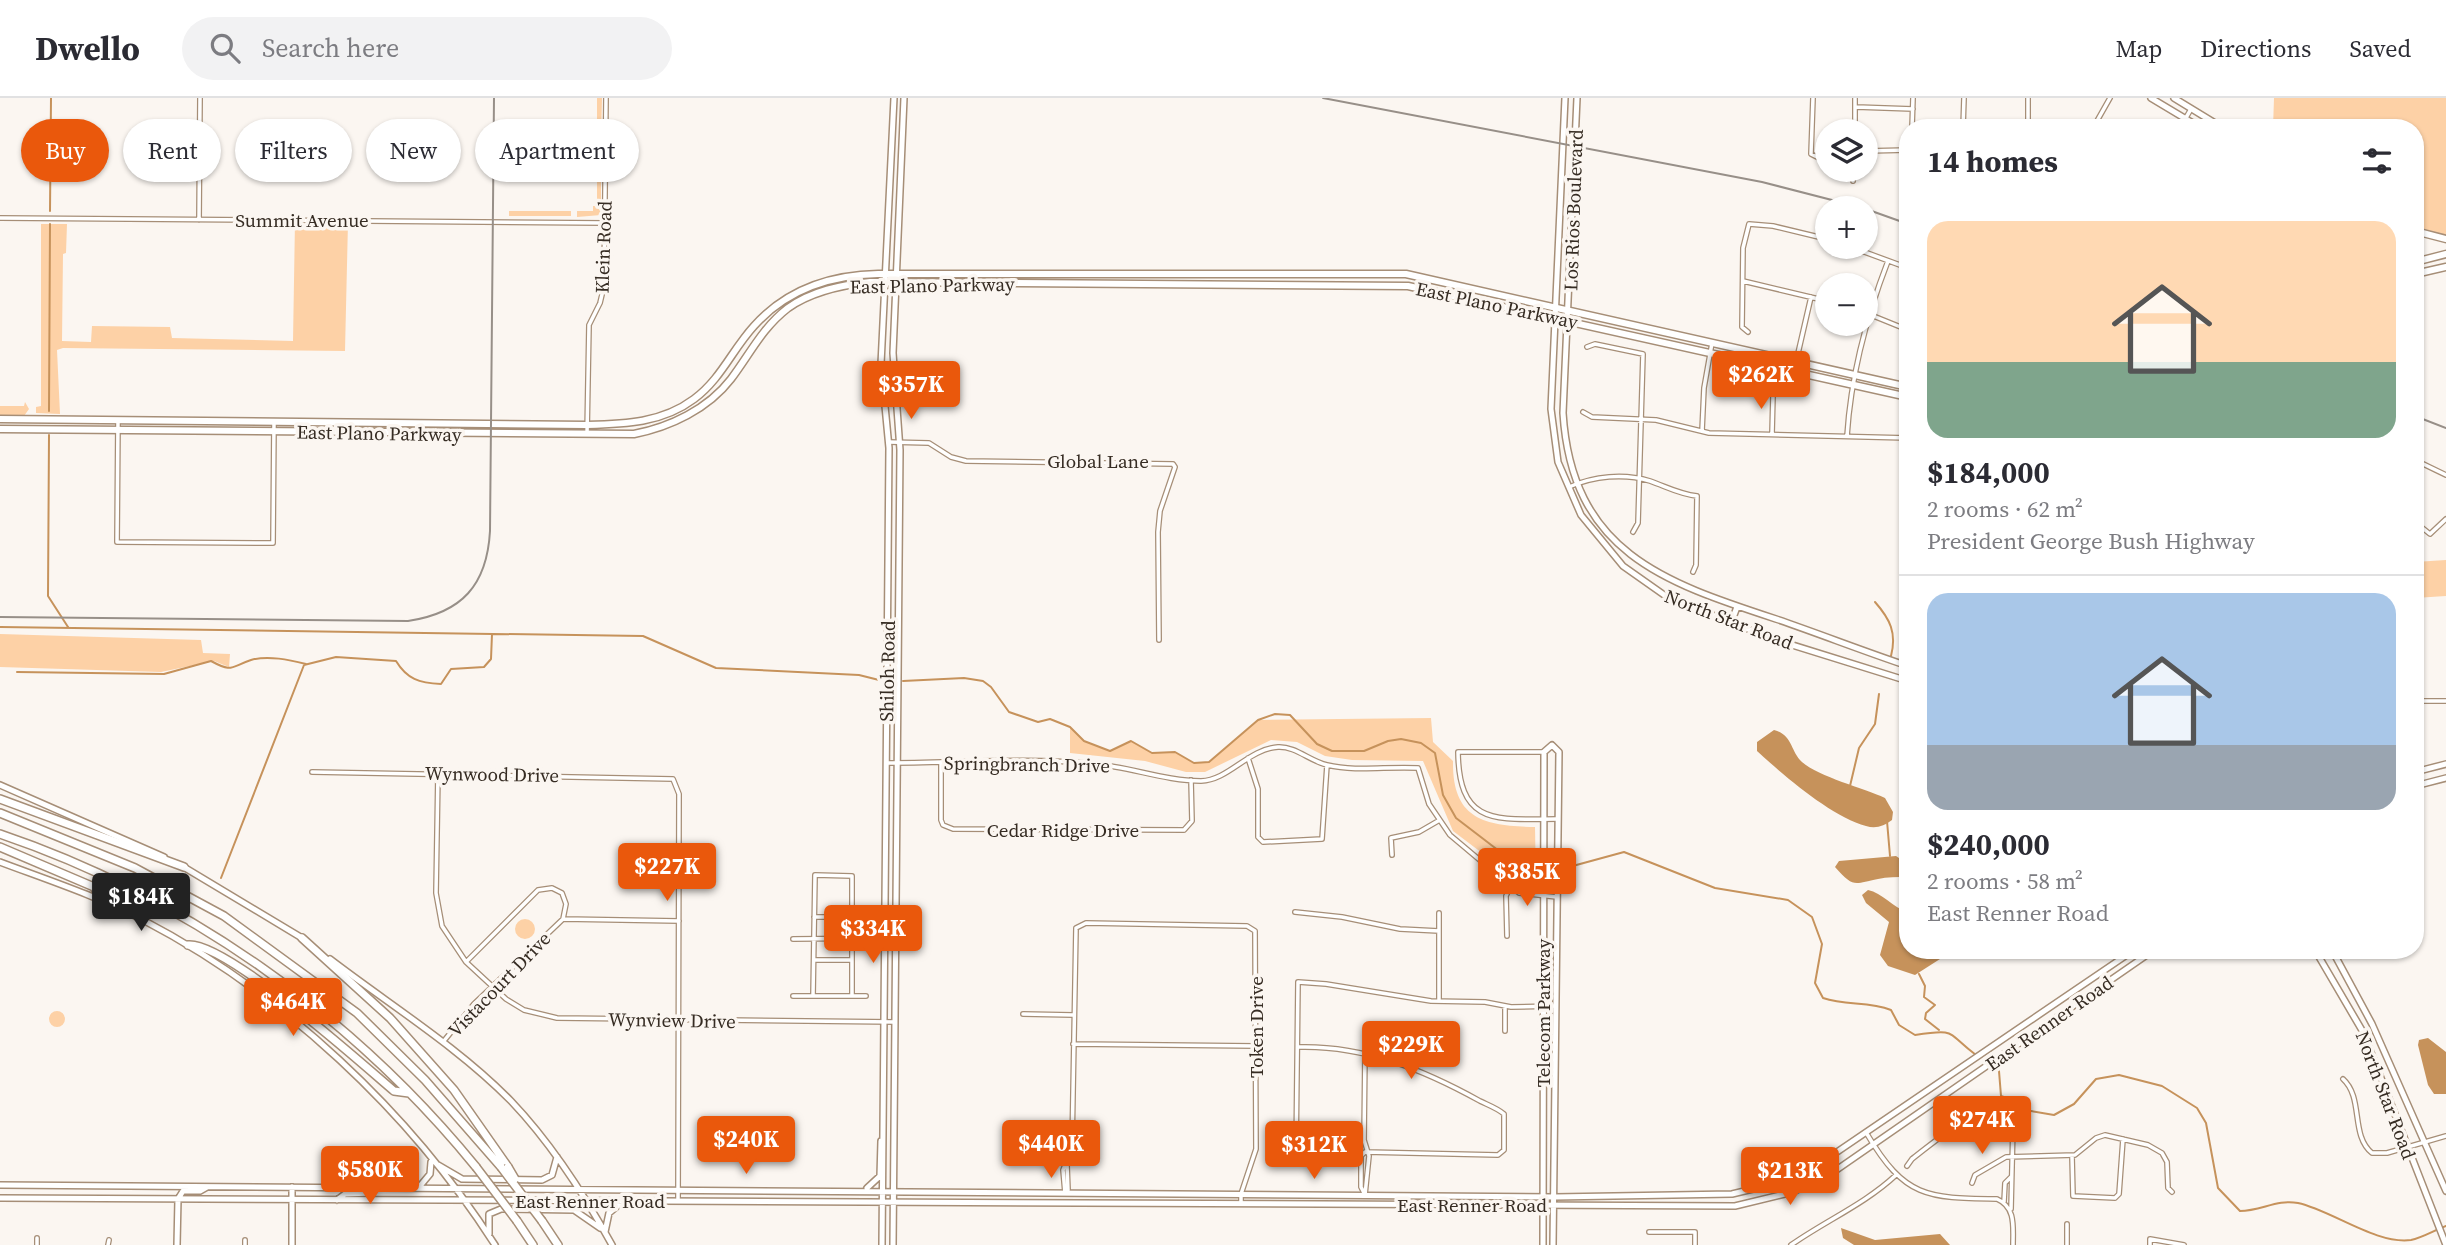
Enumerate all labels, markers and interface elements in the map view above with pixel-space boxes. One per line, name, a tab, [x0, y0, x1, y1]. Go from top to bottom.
search box	[182, 17, 672, 80]
text: Dwello	[35, 26, 140, 71]
icon: search	[206, 29, 244, 67]
text: Search here	[262, 30, 399, 66]
text: Map	[2115, 32, 2162, 65]
text: Directions	[2200, 32, 2311, 65]
text: Saved	[2349, 32, 2411, 65]
chip: Buy	[21, 119, 109, 182]
chip: Rent	[123, 119, 221, 182]
chip: Filters	[235, 119, 352, 182]
chip: New	[366, 119, 461, 182]
chip: Apartment	[475, 119, 639, 182]
map controls	[1815, 119, 1878, 336]
button: layers	[1815, 119, 1878, 182]
street label: Los Rios Boulevard	[1557, 129, 1589, 291]
text: 14 homes	[1927, 141, 2058, 182]
icon: filters	[2358, 142, 2396, 180]
button: +	[1815, 196, 1878, 259]
street label: Klein Road	[588, 200, 618, 294]
street label: Summit Avenue	[235, 207, 369, 233]
icon: home	[2099, 266, 2225, 392]
street label: East Plano Parkway	[849, 271, 1015, 299]
button: −	[1815, 273, 1878, 336]
street label: East Plano Parkway	[1414, 275, 1581, 335]
pin: $262K	[1712, 352, 1810, 411]
text: $262K	[1728, 358, 1794, 390]
pin: $357K	[862, 362, 960, 421]
text: $357K	[878, 368, 944, 400]
street label: East Plano Parkway	[296, 419, 462, 447]
street label: Global Lane	[1047, 448, 1149, 474]
text: $184,000	[1927, 452, 2050, 493]
text: 2 rooms · 62 m²	[1927, 493, 2083, 525]
text: President George Bush Highway	[1927, 525, 2255, 557]
street label: North Star Road	[1661, 583, 1797, 655]
street label: Shiloh Road	[873, 620, 901, 722]
icon: home	[2099, 638, 2225, 764]
street label: Springbranch Drive	[944, 750, 1110, 778]
street label: Wynwood Drive	[425, 760, 559, 788]
street label: Cedar Ridge Drive	[987, 817, 1139, 843]
text: $240,000	[1927, 824, 2050, 865]
pin: $227K	[618, 844, 716, 903]
pin: $385K	[1478, 848, 1576, 908]
text: $227K	[634, 850, 700, 882]
text: $385K	[1494, 855, 1560, 887]
text: 2 rooms · 58 m²	[1927, 865, 2083, 897]
pin: $184K	[92, 874, 190, 933]
text: $184K	[108, 880, 174, 912]
text: East Renner Road	[1927, 897, 2109, 929]
pin: $334K	[824, 906, 922, 965]
text: $334K	[840, 912, 906, 944]
street label: Vistacourt Drive	[442, 926, 556, 1042]
street label: Telecom Parkway	[1530, 938, 1556, 1087]
street label: East Renner Road	[1980, 969, 2118, 1077]
street label: Token Drive	[1243, 976, 1269, 1078]
pin: $464K	[244, 978, 342, 1038]
text: $464K	[260, 985, 326, 1017]
street label: Wynview Drive	[608, 1006, 736, 1034]
pin: $229K	[1362, 1021, 1460, 1081]
street label: North Star Road	[2350, 1027, 2422, 1163]
text: $229K	[1378, 1028, 1444, 1060]
pin: $274K	[1933, 1096, 2031, 1156]
text: $274K	[1949, 1103, 2015, 1135]
pin: $240K	[697, 1116, 795, 1176]
pin: $440K	[1002, 1121, 1100, 1180]
pin: $312K	[1265, 1122, 1363, 1181]
text: $240K	[713, 1123, 779, 1155]
text: $440K	[1018, 1127, 1084, 1159]
text: $312K	[1281, 1128, 1347, 1160]
pin: $580K	[321, 1146, 419, 1206]
pin: $213K	[1741, 1148, 1839, 1207]
text: $580K	[337, 1153, 403, 1185]
text: $213K	[1757, 1154, 1823, 1186]
street label: East Renner Road	[515, 1188, 665, 1214]
street label: East Renner Road	[1397, 1192, 1547, 1218]

